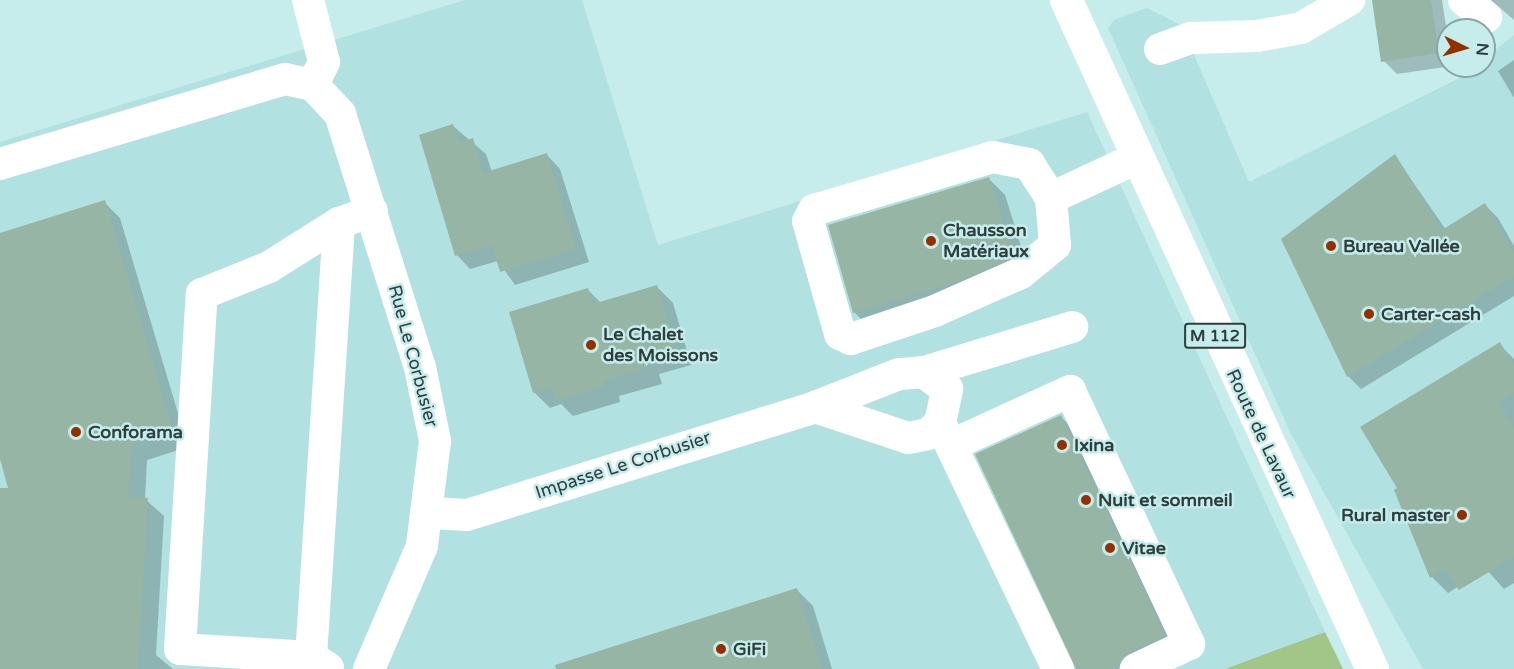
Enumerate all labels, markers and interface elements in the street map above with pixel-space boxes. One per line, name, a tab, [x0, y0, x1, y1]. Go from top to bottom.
north arrow	[1436, 18, 1496, 78]
text: N	[1471, 42, 1492, 57]
place label: Chausson Matériaux	[943, 220, 1029, 262]
marker: Chausson Matériaux	[924, 234, 938, 248]
place label: Bureau Vallée	[1343, 235, 1460, 257]
marker: Bureau Vallée	[1324, 239, 1338, 253]
street label: Rue Le Corbusier	[384, 282, 442, 430]
place label: Carter-cash	[1381, 303, 1481, 325]
marker: Carter-cash	[1362, 307, 1376, 321]
road number: M 112	[1184, 323, 1246, 349]
place label: Le Chalet des Moissons	[603, 324, 718, 366]
marker: Le Chalet des Moissons	[584, 338, 598, 352]
street label: Route de Lavaur	[1222, 366, 1300, 502]
place label: Conforama	[88, 421, 183, 443]
marker: Conforama	[69, 425, 83, 439]
street label: Impasse Le Corbusier	[533, 426, 713, 504]
place label: Ixina	[1074, 434, 1114, 456]
marker: Ixina	[1055, 438, 1069, 452]
place label: Nuit et sommeil	[1098, 489, 1233, 511]
marker: Nuit et sommeil	[1079, 493, 1093, 507]
place label: Rural master	[1341, 504, 1450, 526]
marker: Rural master	[1455, 508, 1469, 522]
place label: Vitae	[1122, 537, 1166, 559]
marker: Vitae	[1103, 541, 1117, 555]
place label: GiFi	[733, 638, 766, 660]
marker: GiFi	[714, 642, 728, 656]

